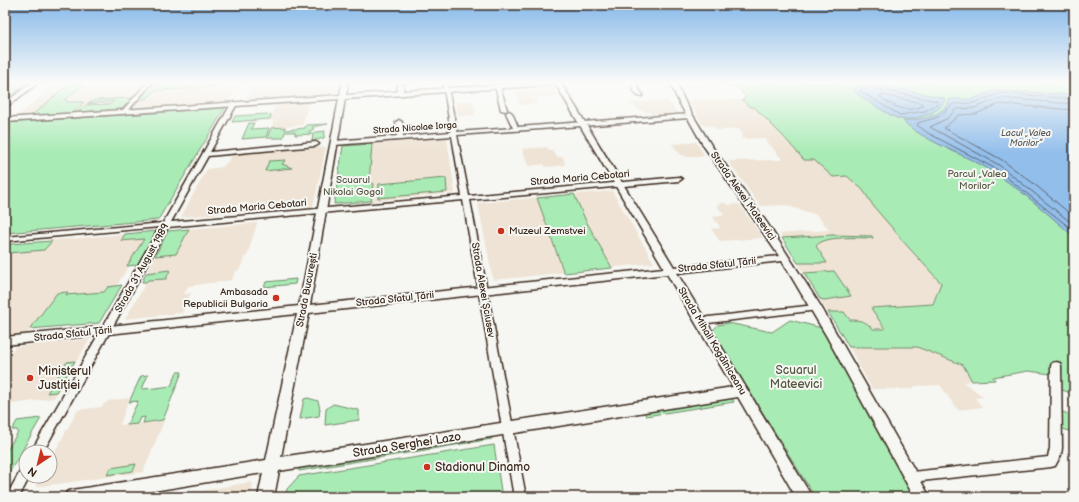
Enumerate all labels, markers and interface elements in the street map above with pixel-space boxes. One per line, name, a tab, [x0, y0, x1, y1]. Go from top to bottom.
street label: Strada Nicolae Iorga	[373, 120, 457, 136]
water label: Lacul „Valea Morilor”	[1001, 128, 1051, 149]
street label: Strada Alexei Mateevici	[708, 149, 778, 243]
street label: Strada Maria Cebotari	[530, 168, 630, 188]
park label: Parcul „Valea Morilor”	[947, 168, 1007, 192]
park label: Scuarul Nikolai Gogol	[323, 174, 383, 198]
street label: Strada Maria Cebotari	[207, 197, 307, 217]
street label: Strada 31 August 1989	[113, 221, 172, 315]
place label: Muzeul Zemstvei	[509, 225, 586, 237]
marker: Muzeul Zemstvei	[496, 226, 506, 236]
street label: Strada Alexei Șciusev	[469, 241, 497, 339]
street label: Strada București	[294, 252, 320, 328]
street label: Strada Sfatul Țării	[677, 255, 757, 275]
street label: Strada Mihail Kogălniceanu	[675, 285, 749, 397]
place label: Ambasada Republicii Bulgaria	[183, 286, 268, 310]
street label: Strada Sfatul Țării	[355, 289, 435, 309]
marker: Ambasada Republicii Bulgaria	[271, 293, 281, 303]
street label: Strada Sfatul Țării	[33, 324, 113, 344]
park label: Scuarul Mateevici	[770, 363, 822, 392]
place label: Ministerul Justiției	[38, 364, 91, 393]
marker: Ministerul Justiției	[25, 373, 35, 383]
street label: Strada Serghei Lazo	[352, 429, 462, 461]
north arrow	[18, 444, 58, 484]
place label: Stadionul Dinamo	[435, 460, 530, 475]
marker: Stadionul Dinamo	[422, 462, 432, 472]
text: N	[25, 464, 40, 479]

